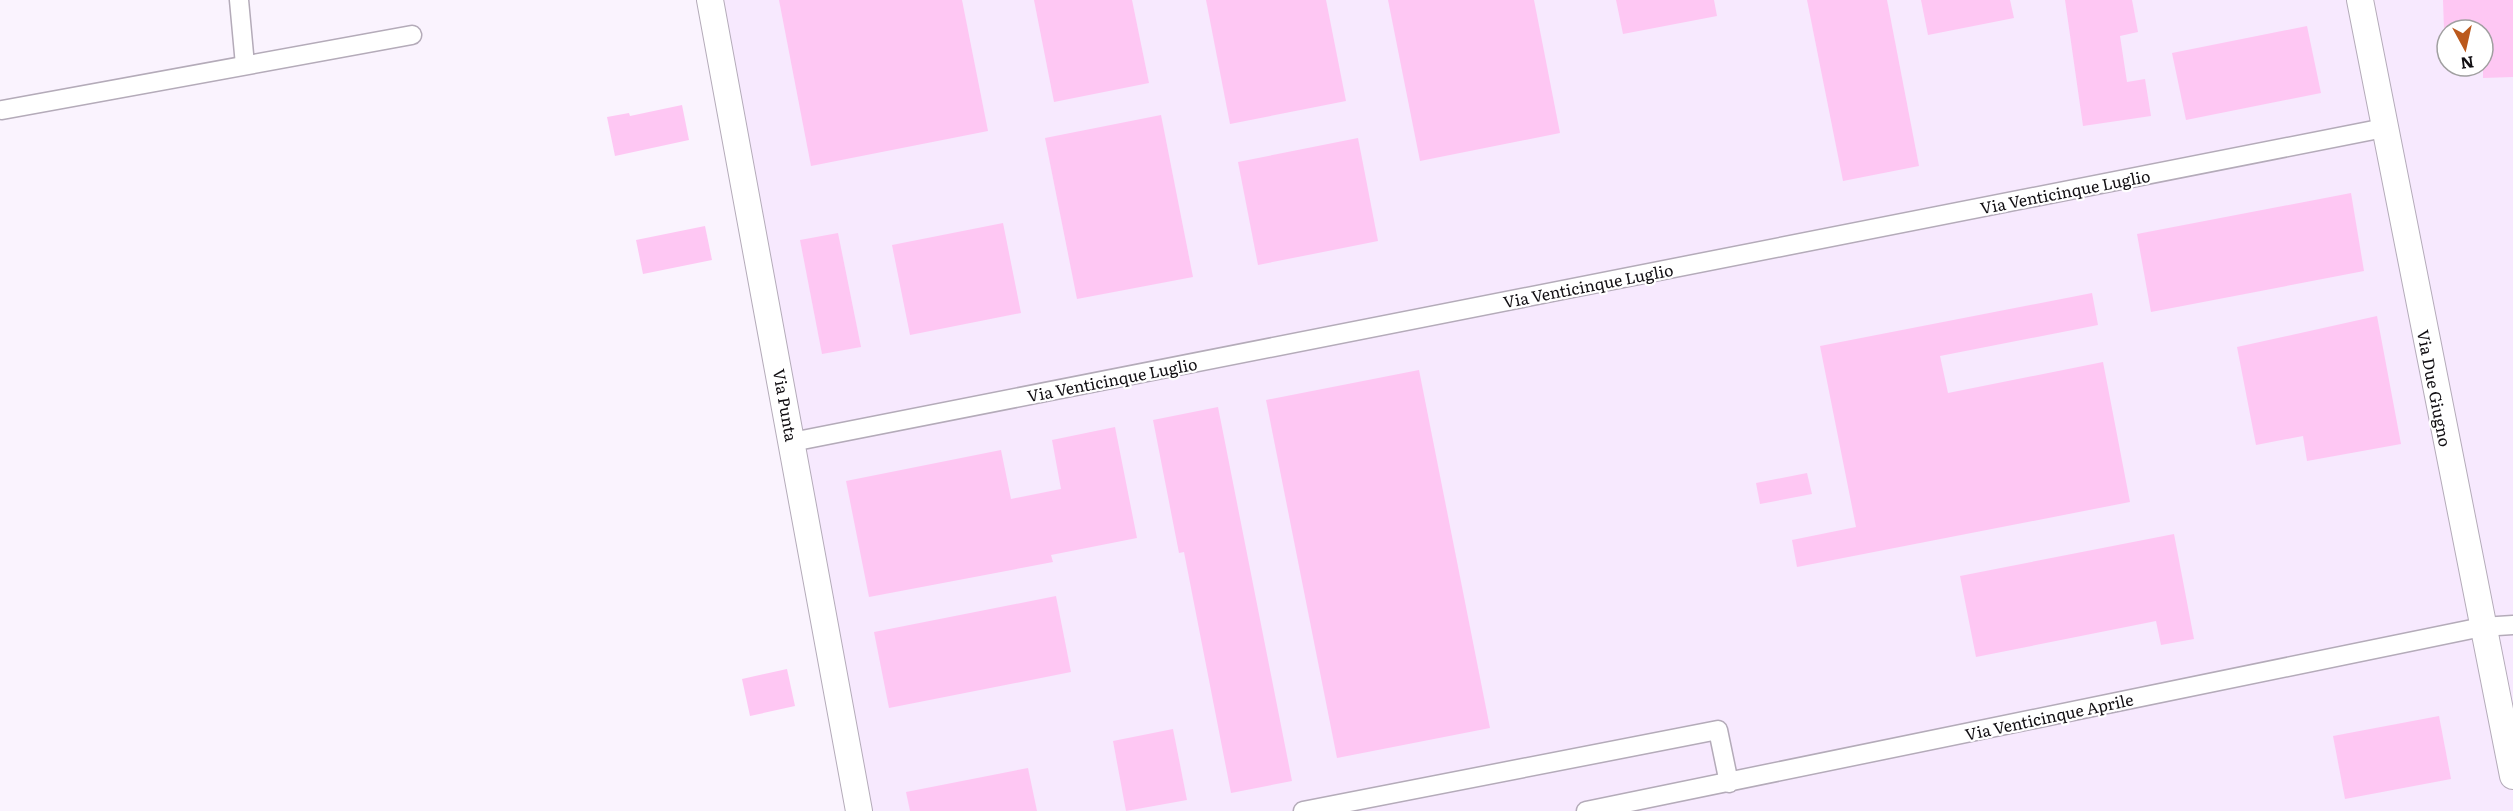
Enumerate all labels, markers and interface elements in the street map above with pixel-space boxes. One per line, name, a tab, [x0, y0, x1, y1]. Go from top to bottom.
north arrow	[2435, 18, 2495, 78]
text: N	[2459, 51, 2476, 77]
street label: Via Venticinque Luglio	[1978, 163, 2152, 219]
street label: Via Venticinque Luglio	[1501, 257, 1675, 313]
street label: Via Due Giugno	[2412, 327, 2458, 449]
street label: Via Venticinque Luglio	[1025, 351, 1199, 407]
street label: Via Punta	[768, 367, 804, 444]
street label: Via Venticinque Aprile	[1963, 686, 2135, 746]

